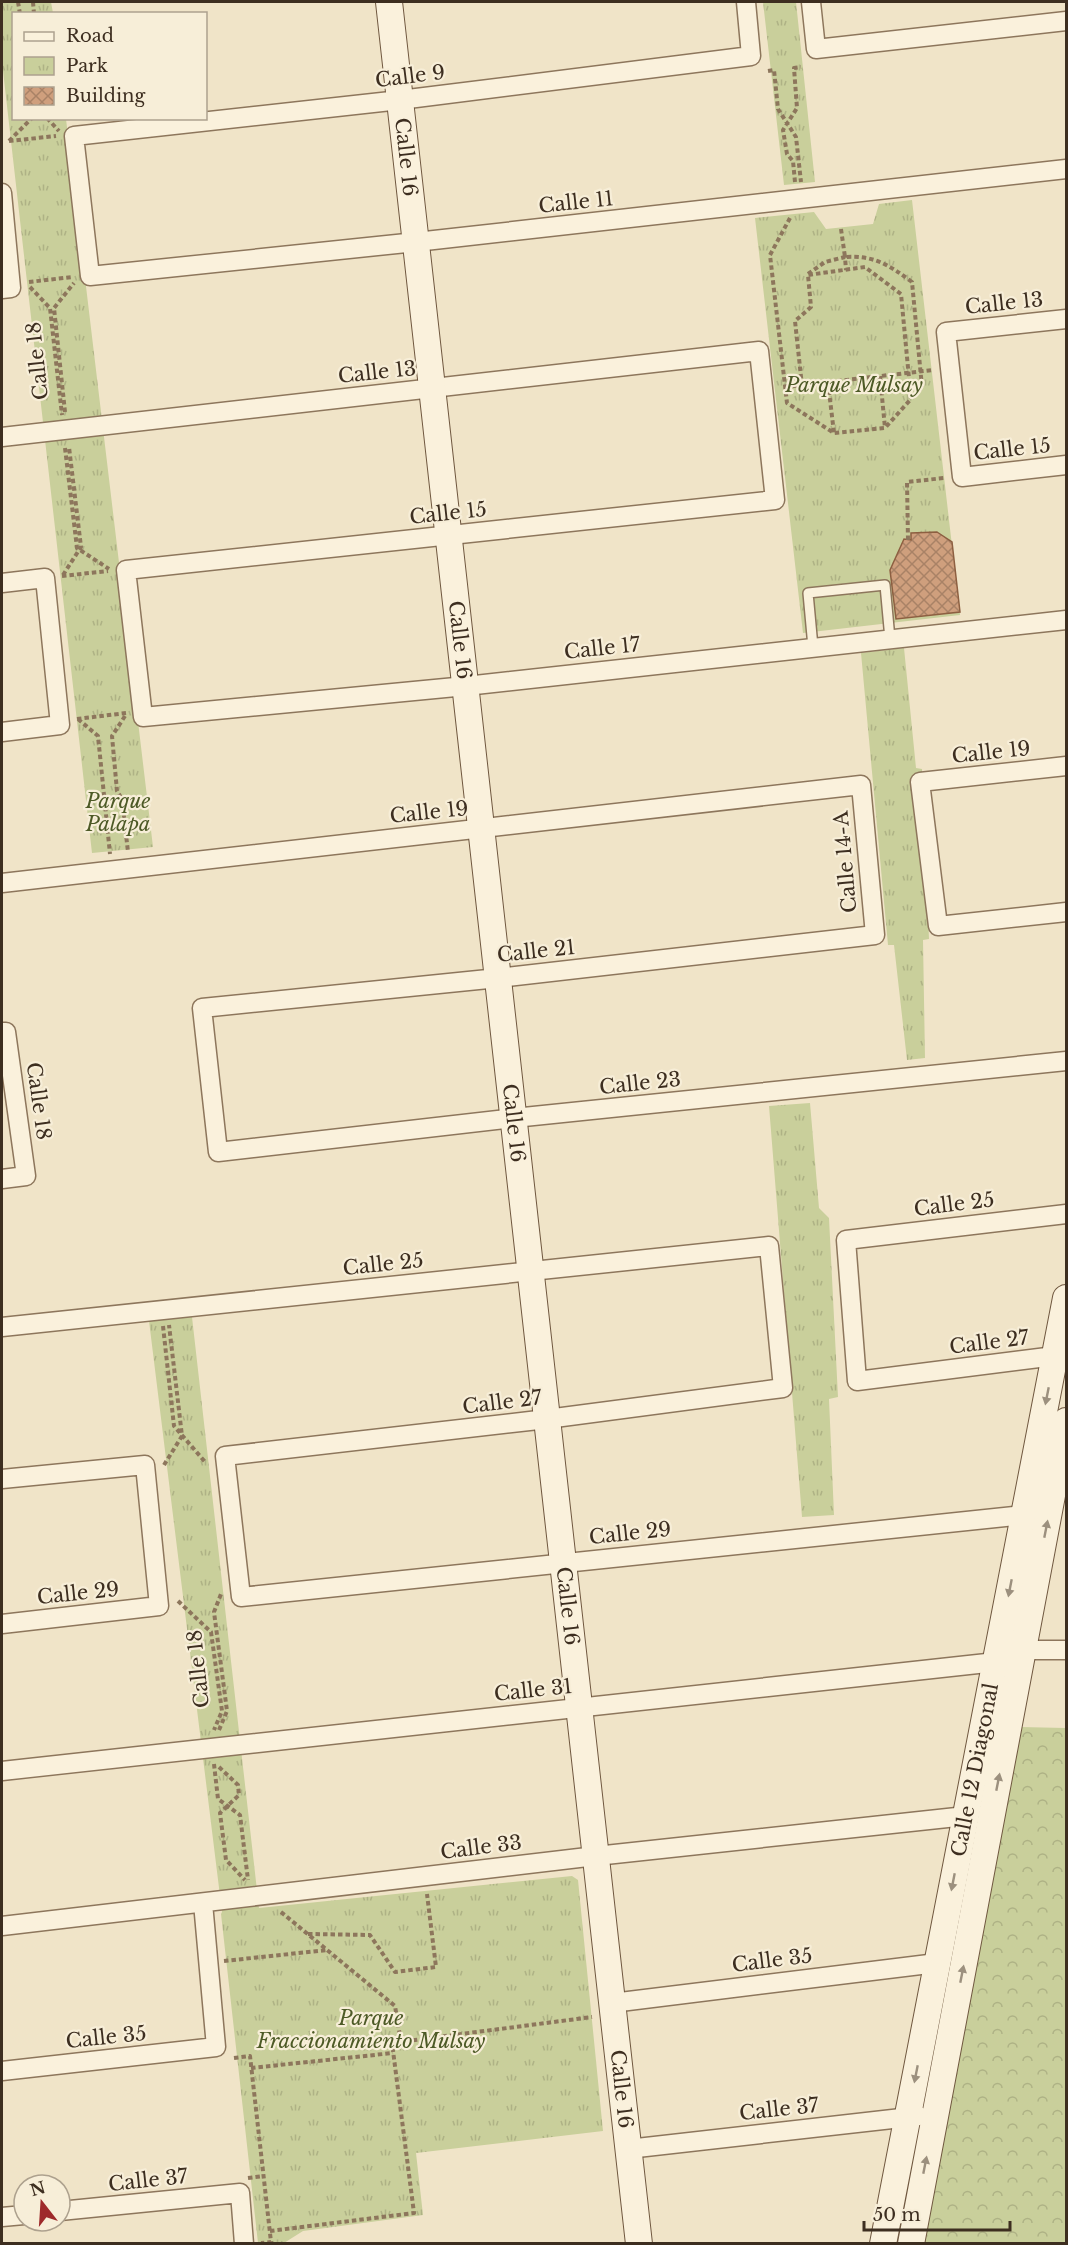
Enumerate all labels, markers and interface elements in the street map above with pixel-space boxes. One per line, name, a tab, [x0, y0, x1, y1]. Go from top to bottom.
legend	[12, 12, 207, 120]
text: Road	[66, 25, 114, 47]
text: Park	[66, 55, 108, 77]
street label: Calle 9	[374, 60, 446, 92]
text: Building	[66, 85, 145, 107]
street label: Calle 16	[390, 116, 423, 198]
street label: Calle 11	[537, 186, 615, 218]
street label: Calle 13	[964, 287, 1044, 319]
street label: Calle 18	[21, 321, 53, 401]
street label: Calle 13	[337, 356, 417, 388]
park label: Parque Mulsay	[784, 373, 923, 397]
street label: Calle 15	[972, 433, 1052, 465]
street label: Calle 15	[408, 497, 488, 529]
street label: Calle 16	[444, 599, 476, 681]
street label: Calle 17	[563, 632, 642, 664]
street label: Calle 19	[950, 736, 1032, 768]
park label: Parque Palapa	[85, 789, 150, 836]
street label: Calle 19	[388, 796, 470, 828]
street label: Calle 14-A	[829, 809, 861, 914]
street label: Calle 21	[496, 935, 576, 967]
street label: Calle 18	[22, 1061, 56, 1141]
street label: Calle 23	[598, 1067, 682, 1099]
street label: Calle 16	[498, 1082, 530, 1164]
street label: Calle 25	[912, 1187, 996, 1221]
street label: Calle 25	[341, 1248, 425, 1280]
street label: Calle 27	[948, 1325, 1031, 1359]
street label: Calle 27	[461, 1385, 544, 1419]
one-way arrow	[1042, 1387, 1051, 1406]
street label: Calle 29	[588, 1517, 672, 1549]
one-way arrow	[1042, 1519, 1051, 1538]
street label: Calle 16	[552, 1565, 584, 1647]
street label: Calle 29	[36, 1577, 120, 1609]
one-way arrow	[1005, 1578, 1014, 1597]
street label: Calle 18	[182, 1629, 214, 1709]
street label: Calle 31	[493, 1674, 573, 1706]
street label: Calle 12 Diagonal	[946, 1681, 1003, 1859]
one-way arrow	[994, 1773, 1003, 1792]
street label: Calle 33	[439, 1830, 523, 1864]
one-way arrow	[948, 1873, 957, 1892]
street label: Calle 35	[730, 1943, 814, 1977]
one-way arrow	[958, 1964, 967, 1983]
park label: Parque Fraccionamiento Mulsay	[256, 2006, 486, 2053]
street label: Calle 35	[64, 2021, 148, 2053]
street label: Calle 16	[605, 2048, 638, 2130]
one-way arrow	[911, 2064, 920, 2083]
street label: Calle 37	[738, 2093, 821, 2125]
one-way arrow	[921, 2156, 930, 2175]
street label: Calle 37	[107, 2164, 190, 2196]
north arrow	[12, 2173, 72, 2233]
text: N	[27, 2177, 48, 2200]
scale bar	[864, 2194, 1010, 2232]
text: 50 m	[873, 2204, 921, 2226]

